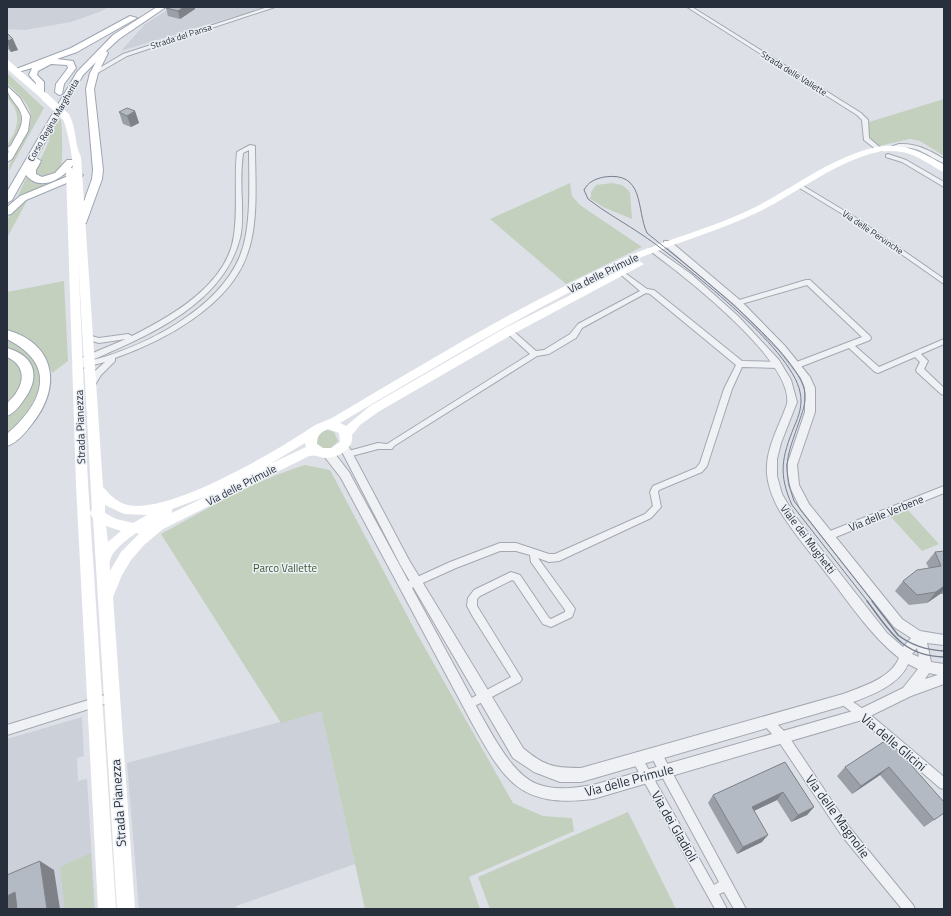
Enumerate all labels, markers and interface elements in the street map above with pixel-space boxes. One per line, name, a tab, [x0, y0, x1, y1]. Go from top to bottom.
street label: Strada del Pansa	[149, 20, 214, 52]
street label: Strada delle Vallette	[758, 47, 830, 99]
street label: Corso Regina Margherita	[24, 76, 82, 164]
street label: Via delle Pervinche	[840, 207, 906, 258]
street label: Via delle Primule	[565, 249, 642, 297]
street label: Strada Pianezza	[71, 389, 89, 464]
street label: Via delle Primule	[203, 460, 279, 510]
street label: Via delle Verbene	[846, 491, 926, 535]
street label: Viale dei Mughetti	[777, 501, 839, 577]
park label: Parco Vallette	[253, 560, 318, 576]
street label: Via delle Glicini	[857, 708, 931, 776]
street label: Strada Pianezza	[105, 758, 131, 847]
street label: Via delle Primule	[582, 759, 676, 801]
street label: Via delle Magnolie	[801, 770, 875, 862]
street label: Via dei Gladioli	[647, 787, 703, 865]

